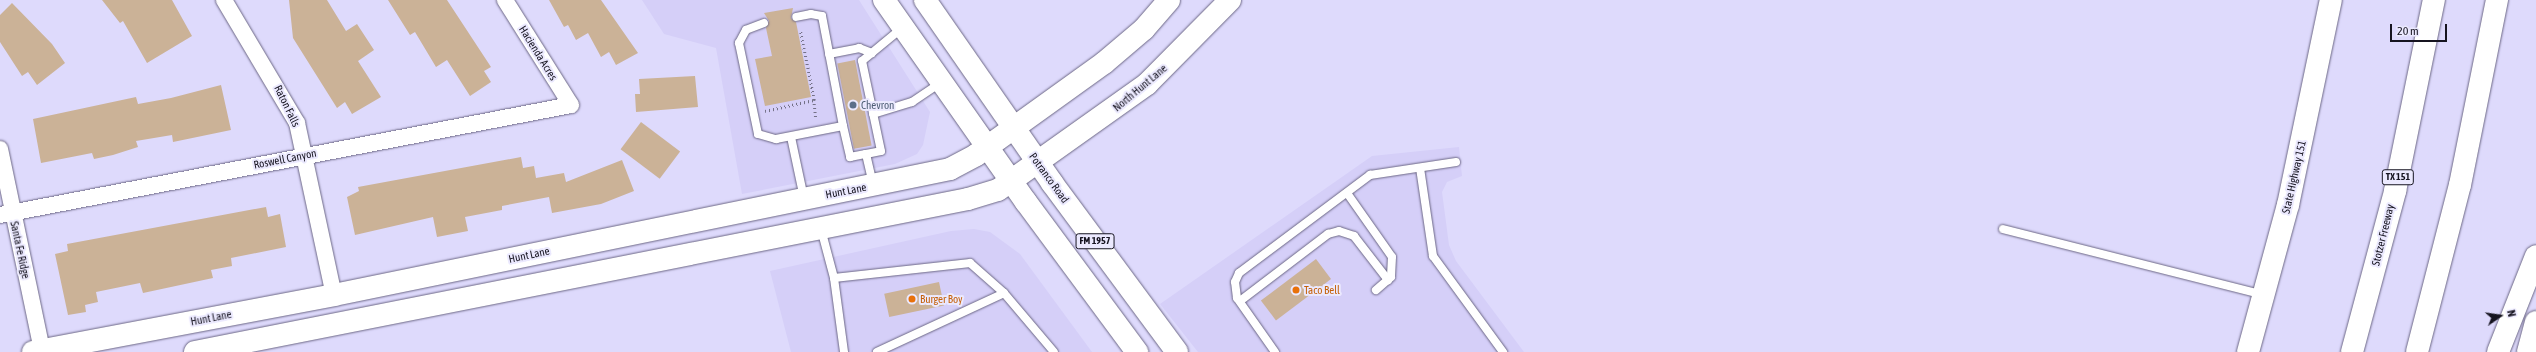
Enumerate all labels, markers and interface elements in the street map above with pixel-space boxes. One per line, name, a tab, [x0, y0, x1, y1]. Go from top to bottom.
scale bar	[2392, 16, 2449, 42]
street label: Hacienda Acres	[516, 23, 560, 83]
text: 20 m	[2397, 24, 2419, 38]
street label: North Hunt Lane	[1110, 62, 1170, 114]
street label: Raton Falls	[271, 83, 303, 129]
place label: Chevron	[861, 98, 894, 112]
marker: Chevron	[848, 100, 858, 110]
street label: State Highway 151	[2279, 139, 2309, 215]
street label: Roswell Canyon	[252, 146, 318, 172]
street label: Potranco Road	[1026, 150, 1072, 206]
road number: TX 151	[2381, 169, 2415, 185]
street label: Hunt Lane	[824, 181, 868, 201]
street label: Stotzer Freeway	[2369, 203, 2397, 267]
street label: Santa Fe Ridge	[7, 220, 33, 280]
road number: FM 1957	[1075, 233, 1115, 249]
street label: Hunt Lane	[507, 244, 551, 266]
place label: Taco Bell	[1304, 283, 1340, 297]
marker: Taco Bell	[1291, 285, 1301, 295]
place label: Burger Boy	[920, 292, 963, 306]
marker: Burger Boy	[907, 294, 917, 304]
north arrow	[2480, 296, 2520, 336]
street label: Hunt Lane	[189, 308, 233, 328]
text: N	[2505, 309, 2518, 318]

